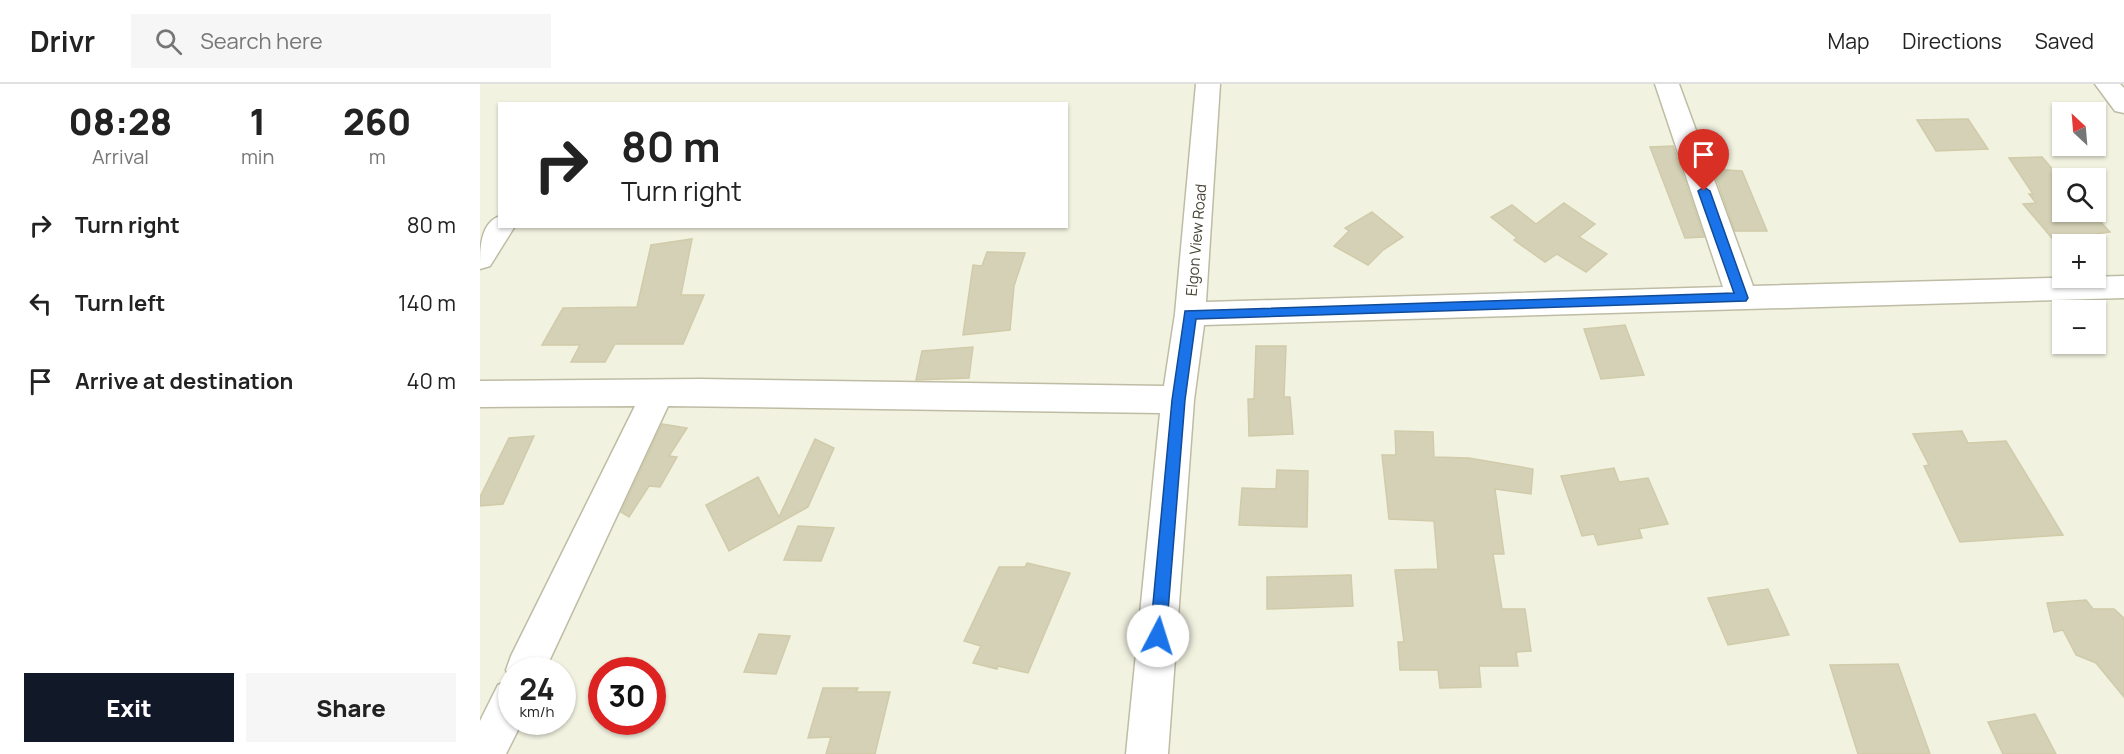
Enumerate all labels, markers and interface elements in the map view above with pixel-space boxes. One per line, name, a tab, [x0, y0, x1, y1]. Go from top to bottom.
search box	[131, 14, 551, 68]
text: Drivr	[30, 22, 95, 60]
icon: search	[152, 25, 185, 58]
text: Search here	[200, 26, 323, 56]
text: Map	[1828, 27, 1869, 55]
text: Directions	[1902, 27, 2002, 55]
text: Saved	[2035, 27, 2094, 55]
text: 08:28	[69, 97, 172, 146]
text: 1	[249, 97, 266, 146]
text: 260	[343, 97, 411, 146]
north arrow	[2052, 102, 2106, 156]
map controls	[2052, 102, 2106, 354]
text: 80 m	[621, 117, 721, 175]
icon: right	[522, 126, 600, 204]
pin	[1678, 129, 1729, 191]
icon: arrive	[1687, 138, 1720, 171]
text: Arrival	[92, 143, 149, 170]
text: min	[241, 143, 274, 170]
text: m	[369, 143, 386, 170]
button: search	[2052, 168, 2106, 222]
text: Turn right	[621, 172, 742, 209]
street label: Elgon View Road	[1181, 183, 1211, 297]
icon: right	[24, 209, 57, 242]
text: Turn right	[75, 210, 180, 240]
text: 80 m	[407, 210, 456, 240]
button: +	[2052, 234, 2106, 288]
icon: left	[24, 287, 57, 320]
text: Turn left	[75, 288, 165, 318]
text: 140 m	[398, 288, 456, 318]
button: −	[2052, 300, 2106, 354]
icon: arrive	[24, 365, 57, 398]
text: Arrive at destination	[75, 366, 293, 396]
text: 40 m	[407, 366, 456, 396]
position arrow	[1126, 604, 1190, 668]
speed limit sign: 30	[588, 657, 666, 735]
text: 24	[519, 668, 555, 709]
button: Exit	[24, 673, 234, 742]
button: Share	[246, 673, 456, 742]
text: km/h	[520, 701, 554, 722]

